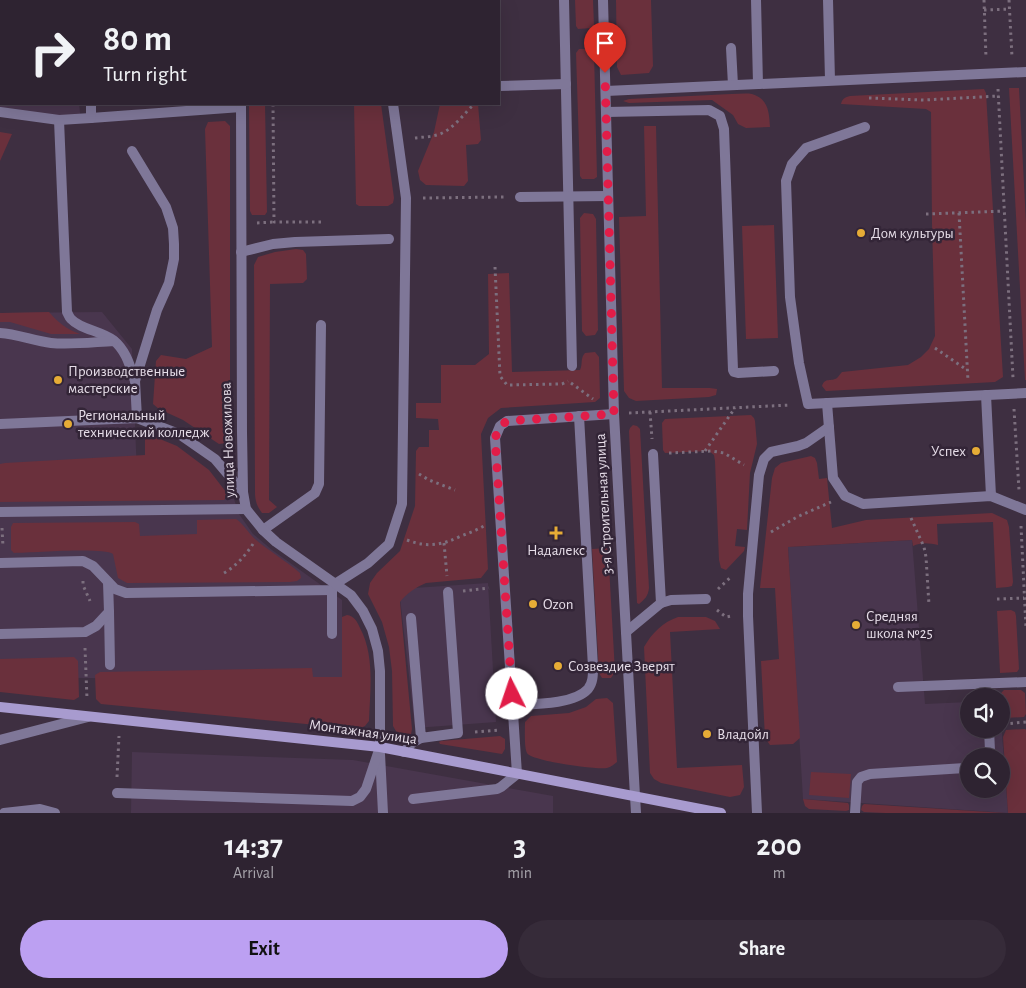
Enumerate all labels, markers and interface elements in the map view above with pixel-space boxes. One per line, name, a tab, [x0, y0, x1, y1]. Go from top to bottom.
icon: right	[20, 20, 85, 85]
text: 80 m	[103, 22, 172, 57]
pin	[584, 22, 626, 73]
icon: arrive	[591, 29, 619, 57]
text: Turn right	[103, 63, 187, 85]
place label: Дом культуры	[871, 226, 954, 241]
marker: Дом культуры	[855, 227, 867, 239]
place label: Производственные мастерские	[68, 364, 185, 396]
marker: Производственные мастерские	[52, 374, 64, 386]
street label: улица Новожилова	[218, 382, 238, 499]
place label: Региональный технический колледж	[77, 408, 210, 440]
marker: Региональный технический колледж	[62, 418, 74, 430]
street label: 3-я Строительная улица	[593, 433, 615, 575]
place label: Успех	[931, 444, 966, 459]
marker: Успех	[970, 445, 982, 457]
marker: Надалекс	[550, 527, 562, 539]
place label: Надалекс	[527, 543, 585, 558]
place label: Ozon	[543, 597, 573, 612]
marker: Ozon	[527, 598, 539, 610]
place label: Средняя школа №25	[866, 609, 933, 641]
marker: Средняя школа №25	[850, 619, 862, 631]
place label: Созвездие Зверят	[568, 659, 675, 674]
marker: Созвездие Зверят	[552, 660, 564, 672]
position arrow	[485, 667, 537, 719]
map controls	[960, 688, 1010, 798]
button: sound	[960, 688, 1010, 738]
street label: Монтажная улица	[308, 717, 418, 747]
place label: Владойл	[717, 727, 769, 742]
marker: Владойл	[701, 728, 713, 740]
button: search	[960, 748, 1010, 798]
text: 14:37	[224, 831, 283, 861]
text: 3	[513, 831, 526, 861]
text: 200	[756, 831, 802, 861]
text: Arrival	[233, 865, 274, 881]
text: min	[507, 865, 532, 881]
text: m	[773, 865, 785, 881]
button: Exit	[20, 920, 508, 978]
button: Share	[518, 920, 1006, 978]

